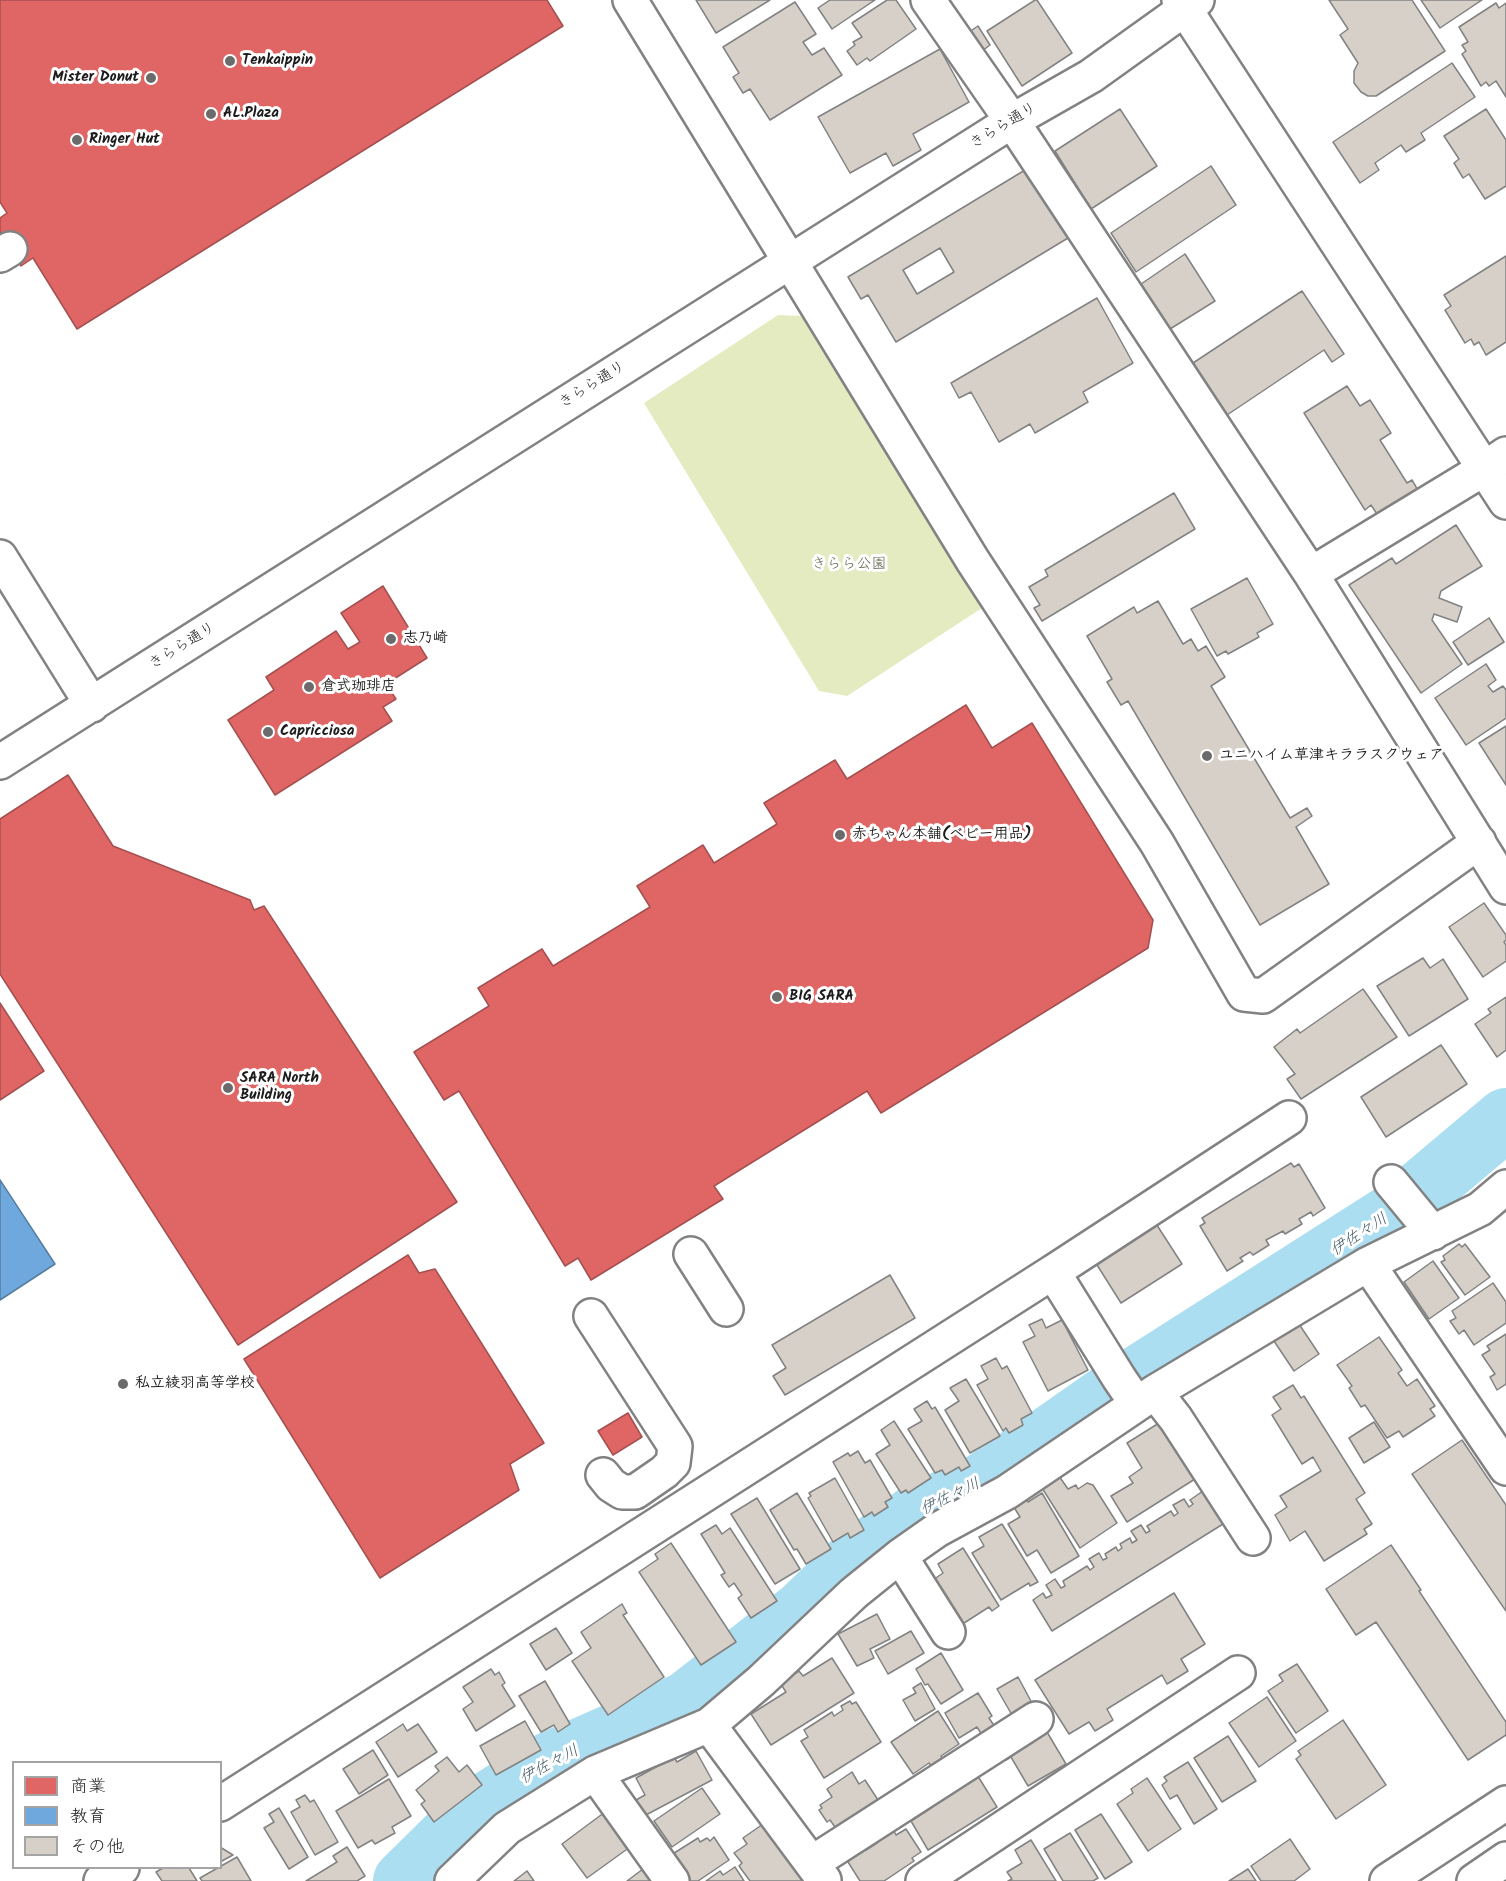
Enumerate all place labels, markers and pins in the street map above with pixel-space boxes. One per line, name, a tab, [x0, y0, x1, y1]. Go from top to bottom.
place label: Tenkaippin	[242, 52, 313, 70]
marker: Tenkaippin	[223, 54, 237, 68]
place label: Mister Donut	[52, 69, 139, 87]
marker: Mister Donut	[144, 71, 158, 85]
place label: AL.Plaza	[223, 105, 279, 123]
marker: AL.Plaza	[204, 107, 218, 121]
place label: Ringer Hut	[89, 131, 160, 149]
marker: Ringer Hut	[70, 133, 84, 147]
place label: 志乃崎	[403, 630, 448, 648]
marker: 志乃崎	[384, 632, 398, 646]
place label: 倉式珈琲店	[321, 678, 396, 696]
marker: 倉式珈琲店	[302, 680, 316, 694]
place label: Capricciosa	[280, 723, 354, 741]
marker: Capricciosa	[261, 725, 275, 739]
place label: ユニハイム草津キララスクウェア	[1219, 747, 1444, 765]
marker: ユニハイム草津キララスクウェア	[1200, 749, 1214, 763]
place label: 赤ちゃん本舗(ベビー用品)	[852, 826, 1032, 844]
marker: 赤ちゃん本舗(ベビー用品)	[833, 828, 847, 842]
place label: BIG SARA	[789, 988, 854, 1006]
marker: BIG SARA	[770, 990, 784, 1004]
place label: SARA North Building	[240, 1070, 319, 1105]
marker: SARA North Building	[221, 1081, 235, 1095]
place label: 私立綾羽高等学校	[135, 1375, 255, 1393]
marker: 私立綾羽高等学校	[116, 1377, 130, 1391]

